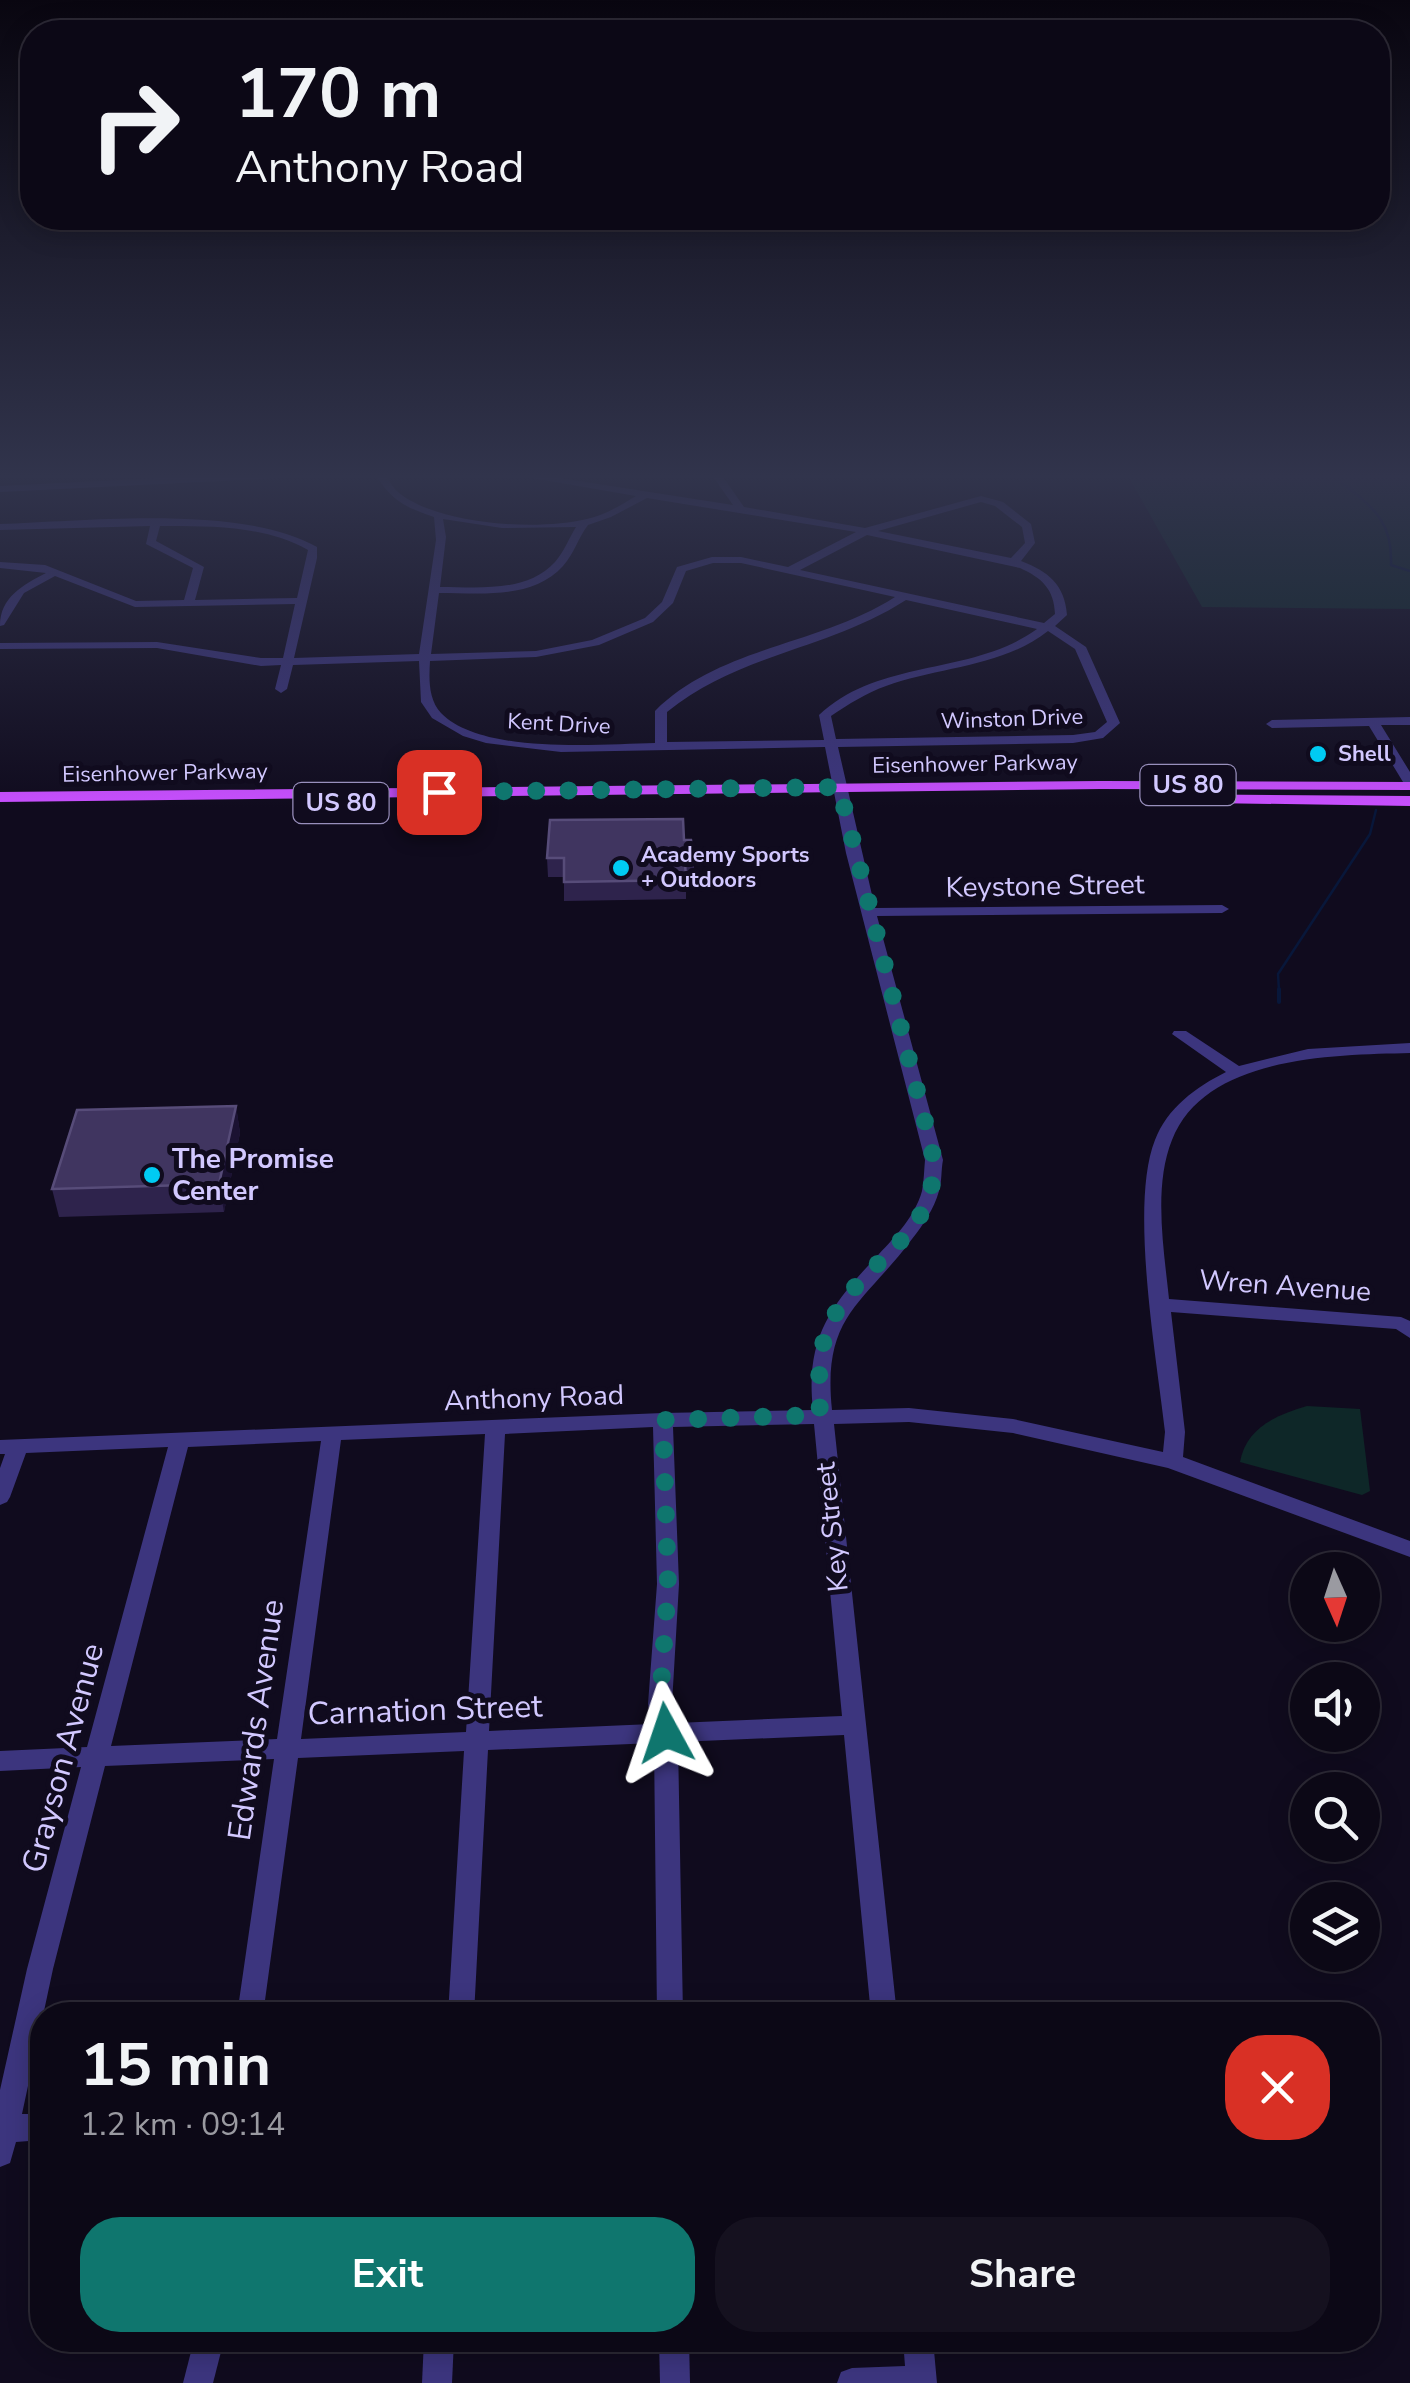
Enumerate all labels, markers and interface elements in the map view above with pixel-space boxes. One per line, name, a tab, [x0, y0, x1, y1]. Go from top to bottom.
text: 170 m	[235, 46, 441, 142]
icon: right	[70, 60, 200, 190]
text: Anthony Road	[235, 137, 524, 198]
street label: Winston Drive	[940, 702, 1084, 736]
street label: Kent Drive	[507, 706, 611, 742]
place label: Shell	[1338, 739, 1391, 769]
marker: Shell	[1307, 743, 1329, 765]
street label: Eisenhower Parkway	[872, 747, 1079, 781]
pin	[397, 750, 482, 835]
street label: Eisenhower Parkway	[62, 756, 269, 790]
icon: arrive	[412, 765, 467, 820]
road number: US 80	[1140, 765, 1236, 805]
road number: US 80	[294, 783, 388, 823]
place label: Academy Sports + Outdoors	[641, 840, 810, 895]
marker: Academy Sports + Outdoors	[610, 857, 632, 879]
street label: Keystone Street	[945, 865, 1145, 907]
place label: The Promise Center	[172, 1140, 334, 1210]
marker: The Promise Center	[141, 1164, 163, 1186]
street label: Wren Avenue	[1198, 1261, 1372, 1311]
street label: Anthony Road	[443, 1376, 625, 1420]
street label: Key Street	[806, 1460, 858, 1594]
north arrow	[1290, 1552, 1380, 1642]
map controls	[1290, 1552, 1380, 1972]
street label: Edwards Avenue	[218, 1597, 294, 1843]
street label: Grayson Avenue	[12, 1638, 114, 1878]
button: sound	[1290, 1662, 1380, 1752]
position arrow	[614, 1681, 718, 1785]
street label: Carnation Street	[307, 1684, 544, 1736]
button: search	[1290, 1772, 1380, 1862]
button: layers	[1290, 1882, 1380, 1972]
text: 15 min	[80, 2024, 271, 2106]
button: close	[1225, 2035, 1330, 2140]
text: 1.2 km · 09:14	[80, 2103, 285, 2146]
button: Exit	[80, 2217, 695, 2332]
button: Share	[715, 2217, 1330, 2332]

